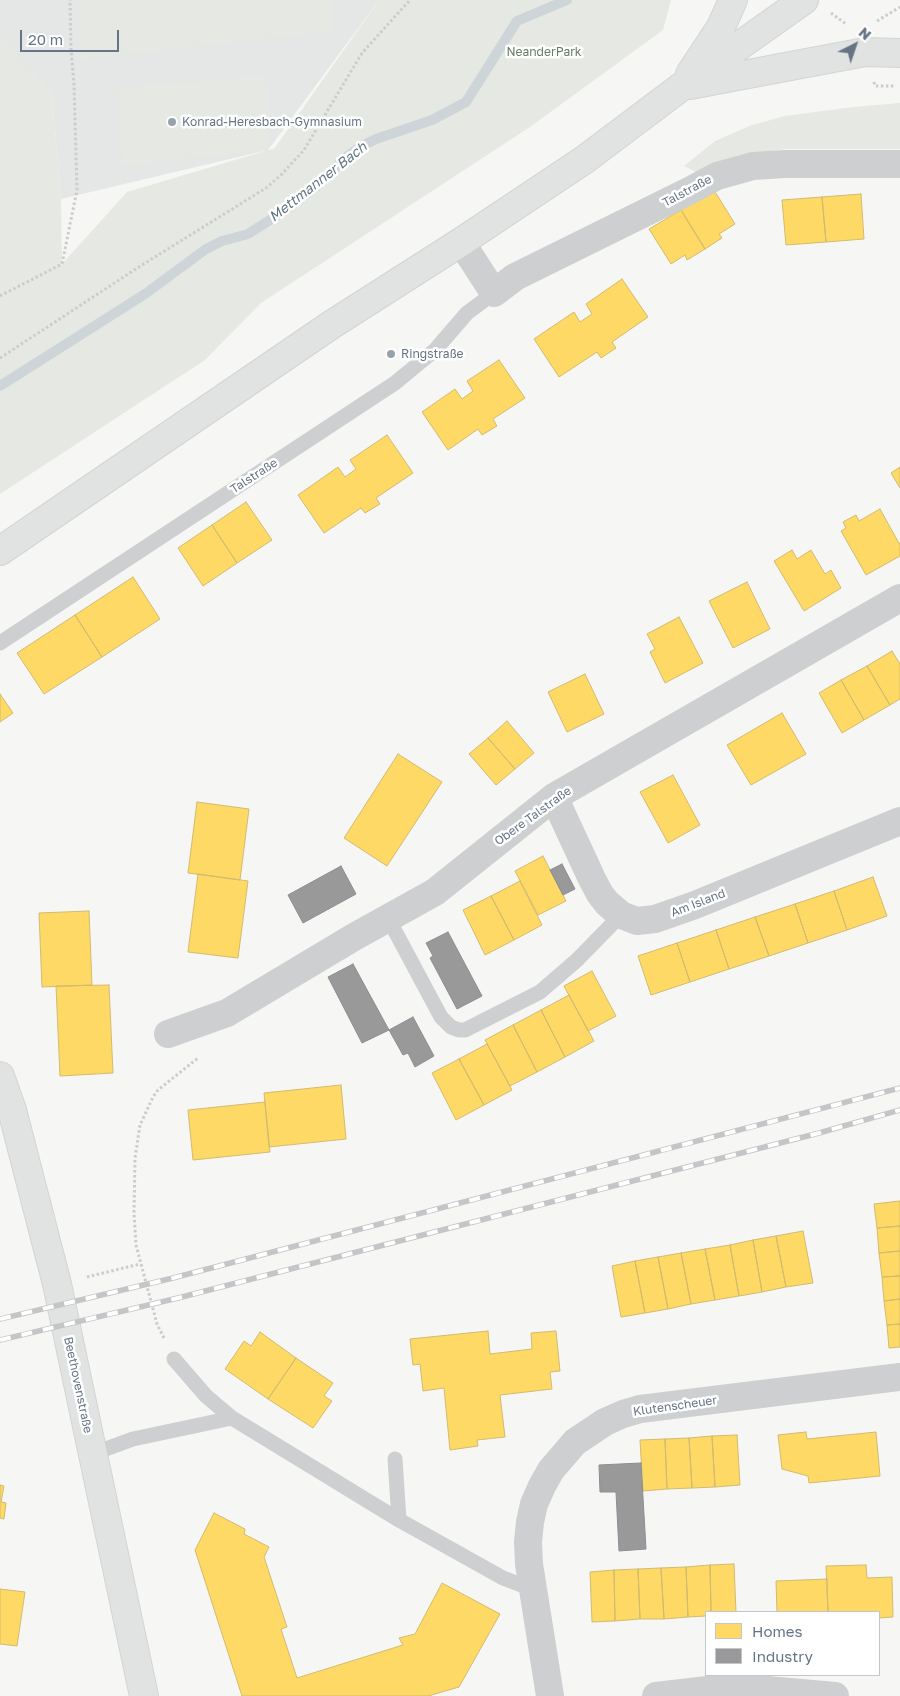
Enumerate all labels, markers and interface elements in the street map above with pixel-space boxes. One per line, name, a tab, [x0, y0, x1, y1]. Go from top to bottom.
scale bar	[22, 20, 121, 52]
north arrow	[830, 20, 880, 70]
text: N	[856, 23, 875, 43]
text: 20 m	[28, 30, 63, 48]
park label: NeanderPark	[506, 45, 582, 59]
place label: Konrad-Heresbach-Gymnasium	[182, 115, 362, 129]
marker: Konrad-Heresbach-Gymnasium	[166, 116, 178, 128]
water label: Mettmanner Bach	[266, 139, 370, 225]
street label: Talstraße	[660, 172, 714, 210]
place label: Ringstraße	[401, 347, 464, 361]
marker: Ringstraße	[385, 348, 397, 360]
street label: Talstraße	[228, 455, 280, 497]
street label: Obere Talstraße	[492, 783, 574, 849]
street label: Am Island	[669, 886, 727, 920]
street label: Beethovenstraße	[61, 1335, 95, 1435]
street label: Klutenscheuer	[632, 1393, 718, 1419]
legend	[705, 1611, 880, 1676]
text: Homes	[752, 1622, 802, 1640]
text: Industry	[752, 1647, 813, 1665]

